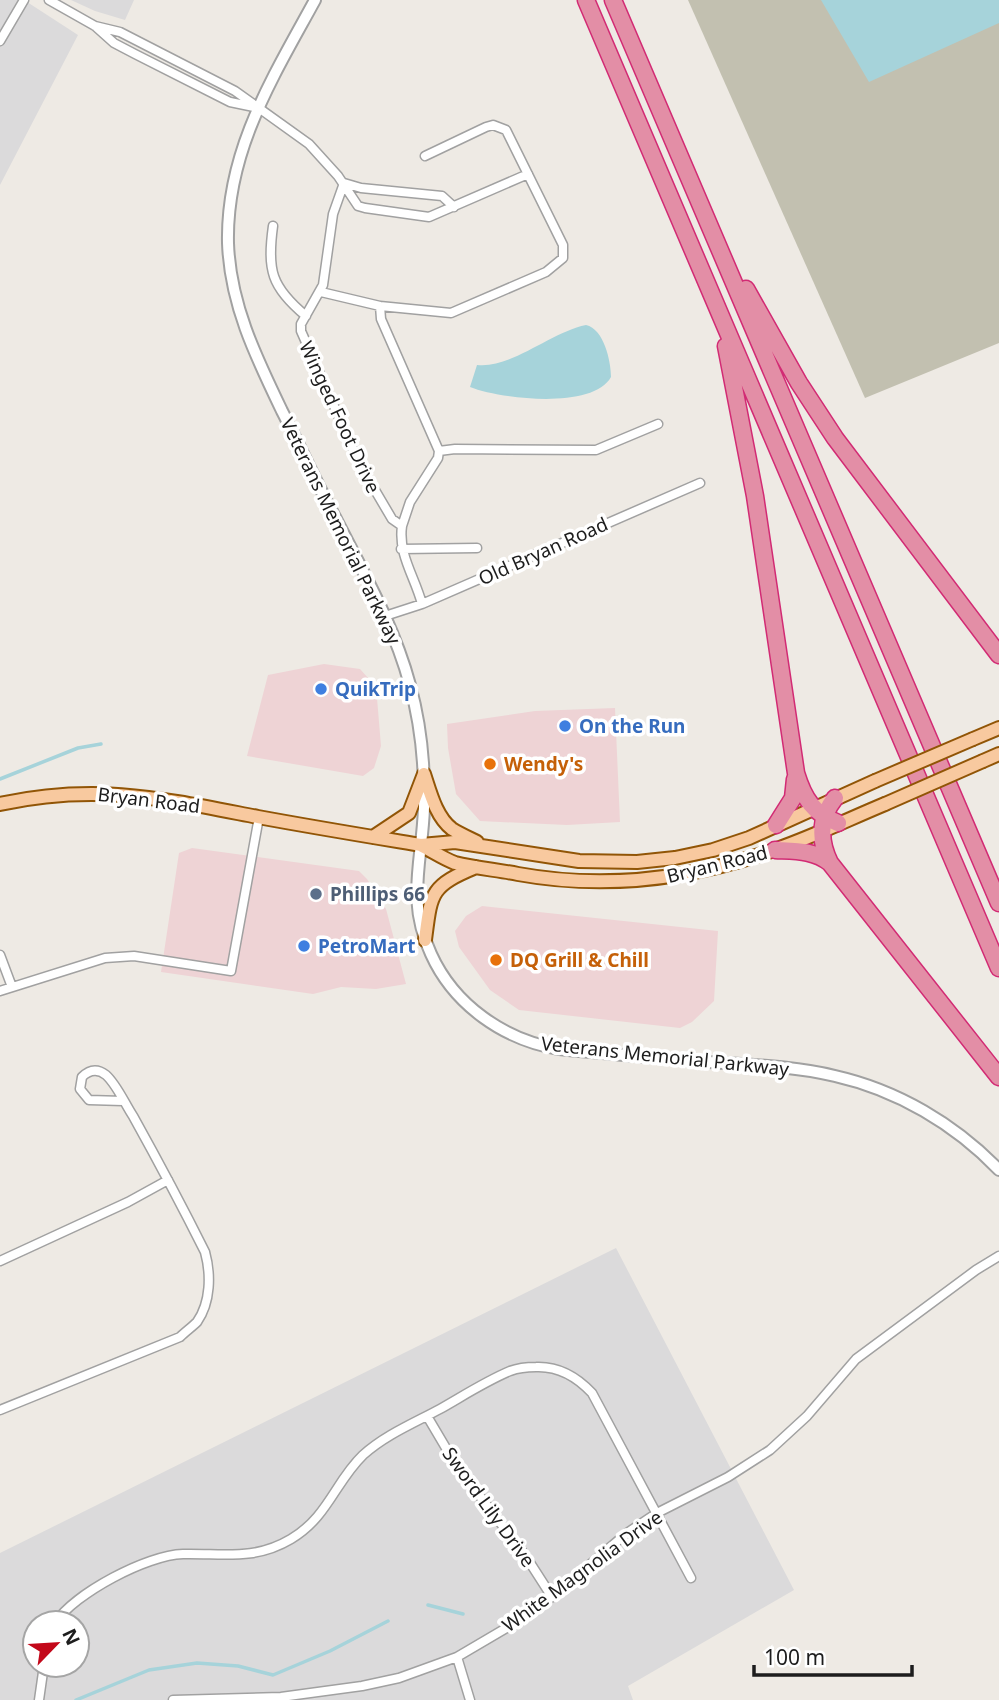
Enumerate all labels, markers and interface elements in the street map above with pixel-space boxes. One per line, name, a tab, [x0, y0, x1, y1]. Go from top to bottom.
street label: Winged Foot Drive	[293, 337, 387, 497]
street label: Veterans Memorial Parkway	[275, 413, 407, 649]
street label: Old Bryan Road	[474, 511, 612, 591]
place label: QuikTrip	[335, 676, 416, 702]
marker: QuikTrip	[313, 681, 329, 697]
place label: On the Run	[579, 713, 685, 739]
marker: On the Run	[557, 718, 573, 734]
place label: Wendy's	[504, 751, 583, 777]
marker: Wendy's	[482, 756, 498, 772]
street label: Bryan Road	[96, 781, 202, 819]
street label: Bryan Road	[664, 839, 770, 889]
place label: Phillips 66	[330, 881, 425, 907]
marker: Phillips 66	[308, 886, 324, 902]
place label: PetroMart	[318, 933, 415, 959]
marker: PetroMart	[296, 938, 312, 954]
place label: DQ Grill & Chill	[510, 947, 649, 973]
marker: DQ Grill & Chill	[488, 952, 504, 968]
street label: Veterans Memorial Parkway	[540, 1030, 791, 1082]
street label: Sword Lily Drive	[437, 1442, 541, 1572]
street label: White Magnolia Drive	[497, 1504, 667, 1638]
north arrow	[21, 1609, 91, 1679]
text: N	[56, 1624, 86, 1649]
scale bar	[754, 1634, 912, 1678]
text: 100 m	[764, 1643, 825, 1671]

